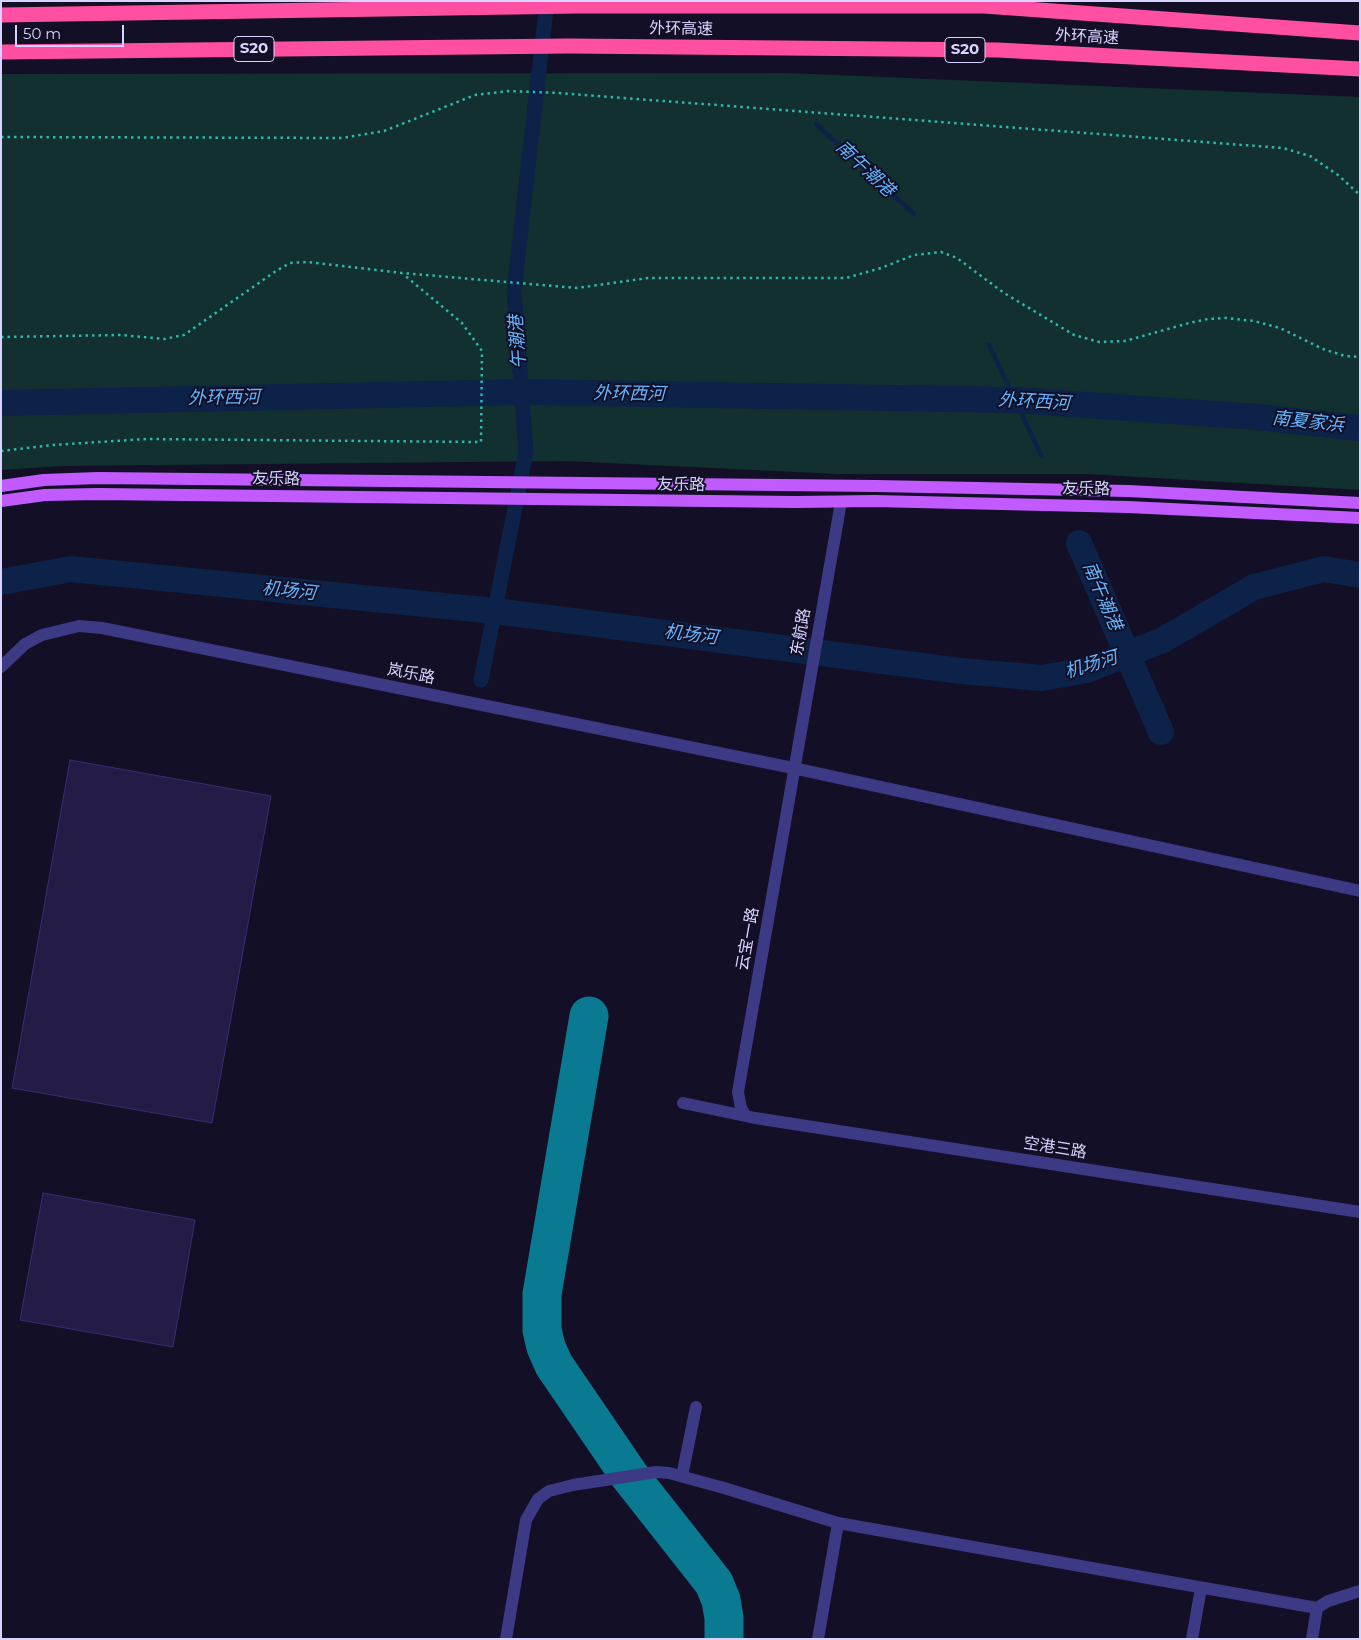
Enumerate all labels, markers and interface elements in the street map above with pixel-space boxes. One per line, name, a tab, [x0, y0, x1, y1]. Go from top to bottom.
scale bar	[18, 15, 126, 47]
street label: 外环高速	[649, 19, 713, 39]
text: 50 m	[23, 24, 61, 43]
street label: 外环高速	[1055, 26, 1119, 48]
road number: S20	[234, 36, 274, 62]
road number: S20	[945, 38, 985, 62]
water label: 南午潮港	[831, 137, 899, 201]
water label: 午潮港	[505, 314, 531, 370]
water label: 外环西河	[593, 383, 665, 405]
water label: 外环西河	[188, 387, 260, 409]
water label: 外环西河	[997, 389, 1071, 415]
water label: 南夏家浜	[1271, 407, 1345, 437]
street label: 友乐路	[252, 469, 300, 489]
street label: 友乐路	[657, 475, 705, 495]
street label: 友乐路	[1062, 479, 1110, 499]
water label: 南午潮港	[1078, 559, 1126, 633]
water label: 机场河	[261, 577, 317, 605]
street label: 东航路	[787, 607, 815, 657]
water label: 机场河	[663, 621, 719, 649]
water label: 机场河	[1062, 647, 1120, 683]
street label: 岚乐路	[386, 660, 436, 688]
street label: 云宝一路	[733, 906, 763, 972]
street label: 空港三路	[1022, 1134, 1088, 1162]

